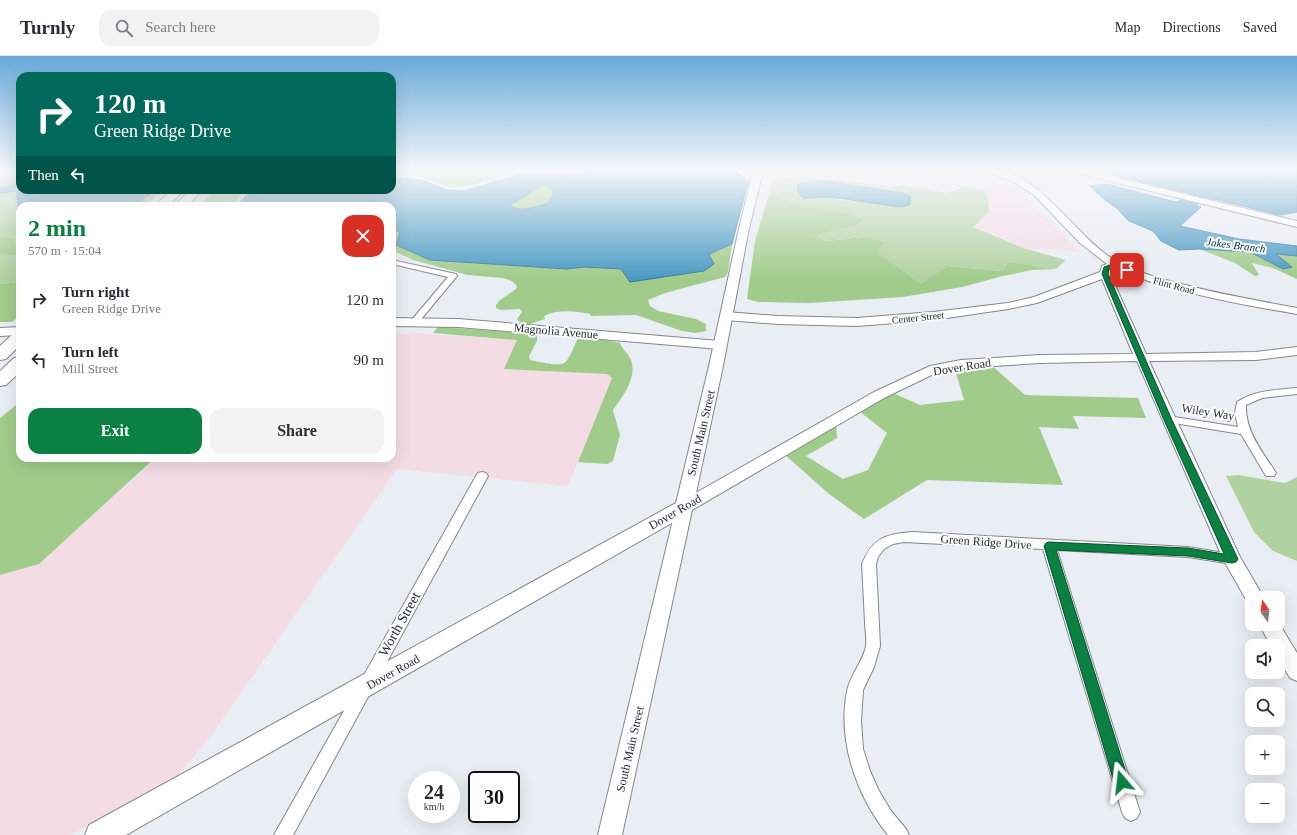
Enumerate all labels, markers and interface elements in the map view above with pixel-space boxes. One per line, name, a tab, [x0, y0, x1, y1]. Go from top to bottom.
search box	[99, 10, 379, 46]
text: Turnly	[20, 17, 75, 38]
icon: search	[113, 17, 135, 39]
text: Search here	[145, 19, 216, 35]
text: Map	[1115, 20, 1140, 35]
text: Directions	[1162, 20, 1221, 35]
text: Saved	[1243, 20, 1277, 35]
icon: right	[28, 88, 80, 140]
text: 120 m	[94, 88, 166, 119]
text: Green Ridge Drive	[94, 121, 231, 141]
icon: left	[67, 164, 89, 186]
text: Then	[28, 167, 59, 183]
text: 2 min	[28, 215, 86, 241]
button: close	[342, 215, 384, 257]
water label: Jakes Branch	[1206, 235, 1267, 255]
text: 570 m · 15:04	[28, 243, 101, 258]
pin	[1110, 253, 1144, 287]
icon: arrive	[1116, 259, 1138, 281]
street label: Flint Road	[1152, 275, 1196, 296]
text: Turn right	[62, 284, 129, 300]
icon: right	[28, 289, 50, 311]
text: 120 m	[346, 292, 384, 308]
text: Green Ridge Drive	[62, 301, 161, 316]
street label: Center Street	[891, 309, 945, 326]
street label: Magnolia Avenue	[513, 320, 599, 342]
text: Turn left	[62, 344, 119, 360]
icon: left	[28, 349, 50, 371]
text: 90 m	[354, 352, 384, 368]
street label: Dover Road	[932, 356, 992, 378]
text: Mill Street	[62, 361, 118, 376]
street label: South Main Street	[684, 388, 718, 477]
street label: Wiley Way	[1181, 401, 1235, 423]
button: Exit	[28, 408, 202, 454]
button: Share	[210, 408, 384, 454]
street label: Dover Road	[646, 491, 704, 533]
street label: Green Ridge Drive	[940, 532, 1032, 552]
street label: Worth Street	[376, 590, 423, 659]
north arrow	[1245, 591, 1285, 631]
map controls	[1245, 591, 1285, 823]
button: sound	[1245, 639, 1285, 679]
street label: Dover Road	[364, 652, 422, 692]
button: search	[1245, 687, 1285, 727]
street label: South Main Street	[613, 704, 647, 793]
button: +	[1245, 735, 1285, 775]
position arrow	[1101, 761, 1143, 803]
speed limit sign: 30	[468, 771, 520, 823]
text: 24	[424, 781, 444, 803]
button: −	[1245, 783, 1285, 823]
text: km/h	[424, 801, 444, 812]

